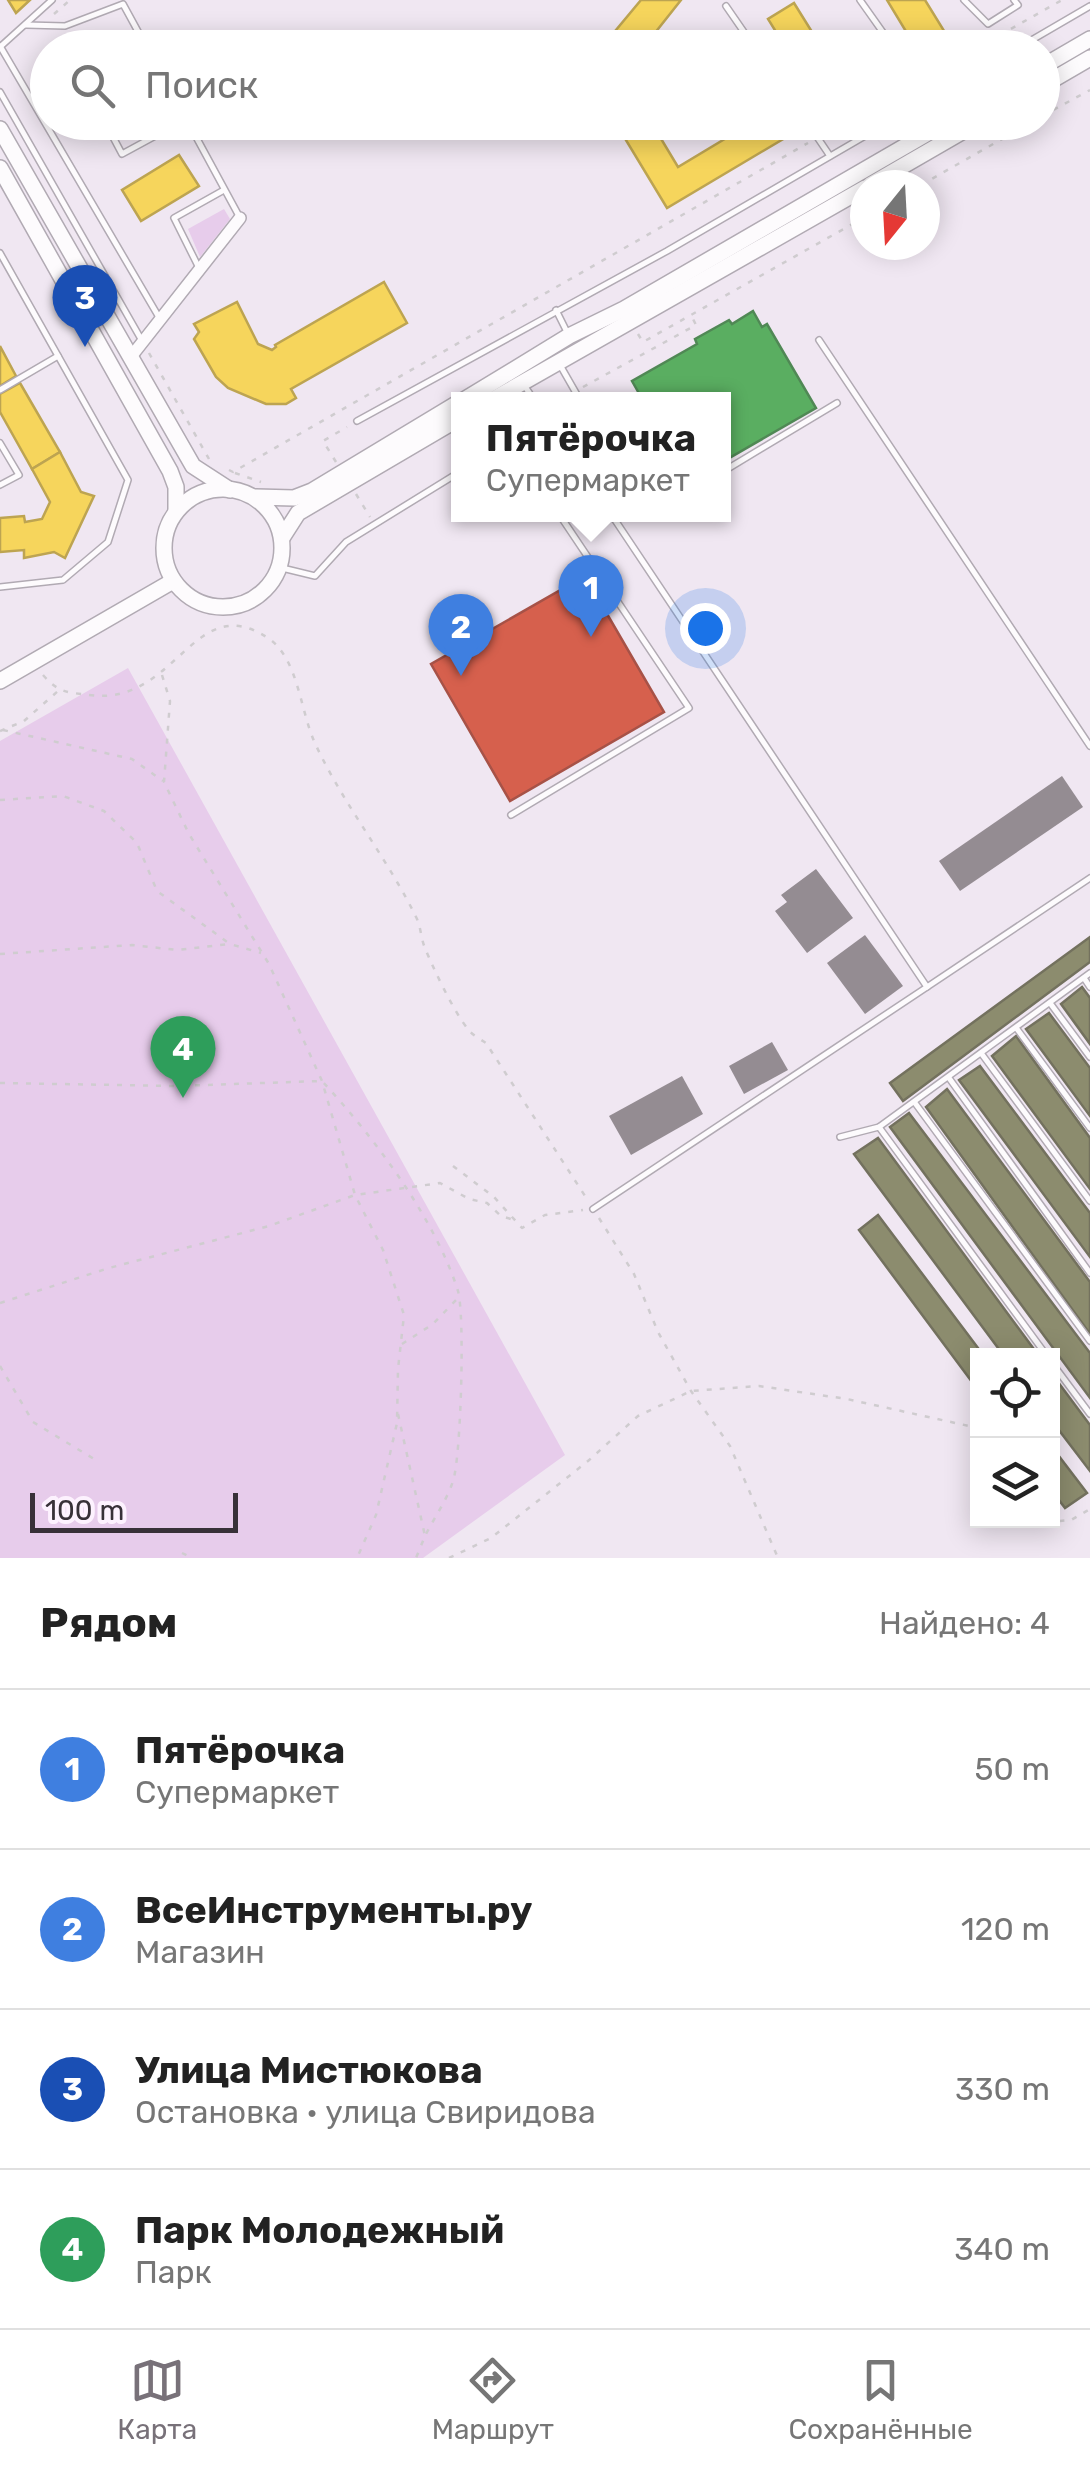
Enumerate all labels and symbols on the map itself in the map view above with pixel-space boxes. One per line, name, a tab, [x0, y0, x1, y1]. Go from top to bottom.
north arrow	[850, 170, 940, 260]
pin: 3	[52, 264, 118, 347]
pin: 1	[558, 554, 624, 637]
pin: 2	[428, 594, 494, 676]
your location	[680, 603, 731, 654]
pin: 4	[150, 1016, 216, 1098]
scale bar	[30, 1488, 238, 1532]

